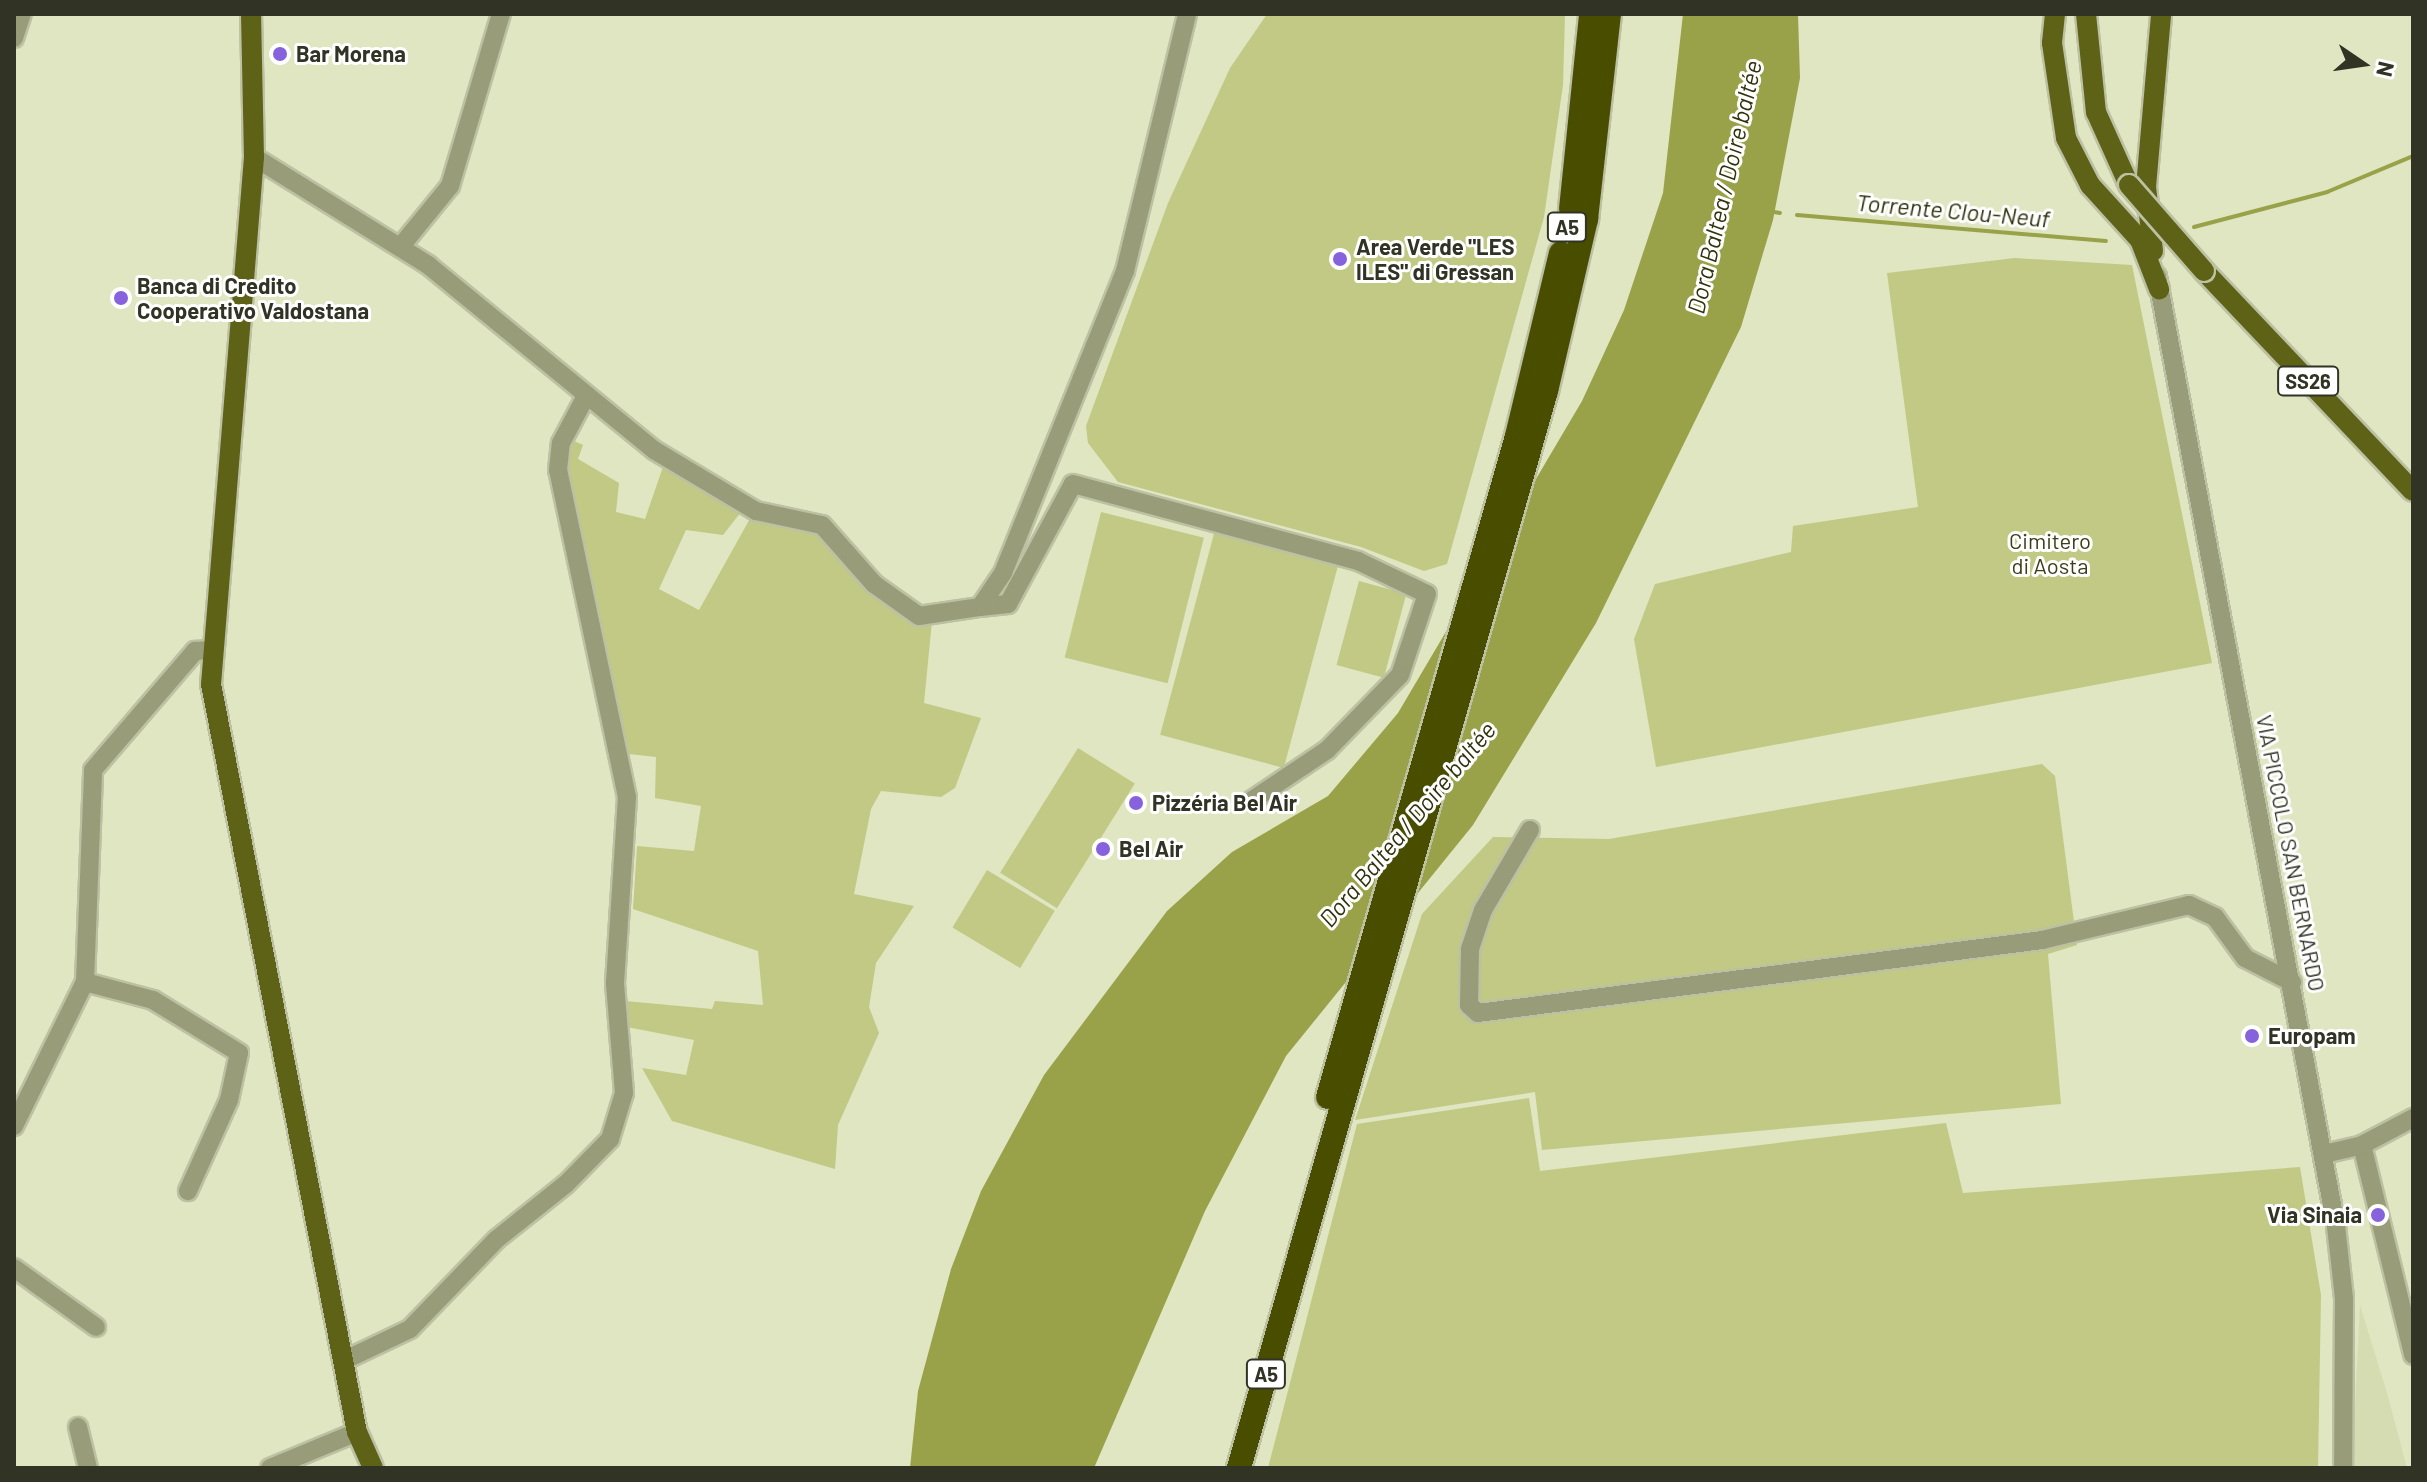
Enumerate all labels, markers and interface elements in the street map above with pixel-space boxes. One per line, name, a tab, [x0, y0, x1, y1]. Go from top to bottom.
north arrow	[2323, 24, 2403, 104]
place label: Bar Morena	[296, 41, 406, 67]
marker: Bar Morena	[271, 45, 289, 63]
water label: Dora Baltea / Doire baltée	[1681, 58, 1767, 316]
text: N	[2372, 59, 2401, 79]
water label: Torrente Clou-Neuf	[1855, 187, 2051, 233]
road number: A5	[1545, 211, 1589, 243]
place label: Area Verde "LES ILES" di Gressan	[1356, 233, 1515, 284]
marker: Area Verde "LES ILES" di Gressan	[1331, 250, 1349, 268]
place label: Banca di Credito Cooperativo Valdostana	[137, 272, 369, 324]
marker: Banca di Credito Cooperativo Valdostana	[112, 289, 130, 307]
road number: SS26	[2276, 365, 2340, 397]
park label: Cimitero di Aosta	[2009, 527, 2091, 578]
street label: VIA PICCOLO SAN BERNARDO	[2251, 713, 2331, 993]
water label: Dora Baltea / Doire baltée	[1313, 716, 1501, 932]
place label: Pizzéria Bel Air	[1152, 790, 1297, 816]
marker: Pizzéria Bel Air	[1127, 794, 1145, 812]
place label: Bel Air	[1119, 836, 1183, 862]
marker: Bel Air	[1094, 840, 1112, 858]
place label: Europam	[2268, 1023, 2356, 1049]
marker: Europam	[2243, 1027, 2261, 1045]
place label: Via Sinaia	[2267, 1202, 2362, 1228]
marker: Via Sinaia	[2369, 1206, 2387, 1224]
road number: A5	[1244, 1358, 1288, 1390]

